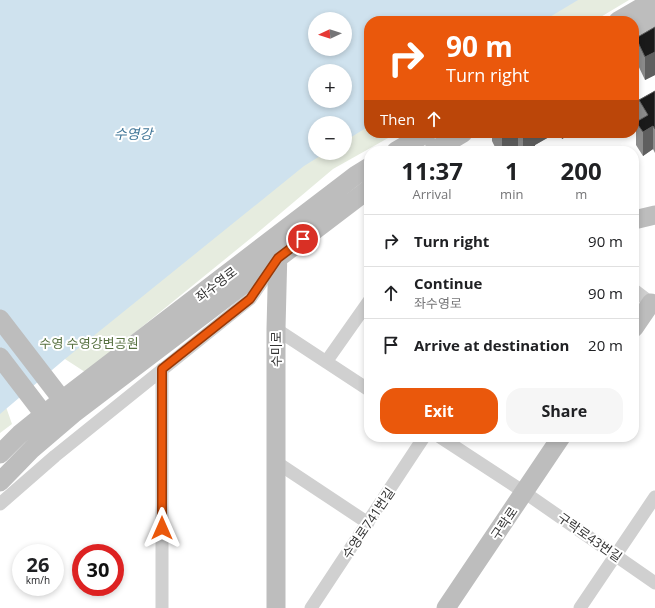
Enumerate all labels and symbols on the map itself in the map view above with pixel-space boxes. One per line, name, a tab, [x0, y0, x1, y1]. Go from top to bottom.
north arrow	[308, 12, 352, 56]
water label: 수영강	[114, 124, 154, 143]
pin	[286, 222, 320, 256]
street label: 좌수영로	[191, 262, 241, 306]
street label: 수미로	[267, 331, 285, 367]
park label: 수영 수영강변공원	[39, 334, 139, 352]
street label: 수영로741번길	[338, 484, 398, 562]
street label: 구락로	[487, 503, 522, 543]
position arrow	[141, 507, 183, 549]
street label: 구락로43번길	[554, 508, 626, 566]
speed limit sign: 30	[72, 544, 124, 596]

